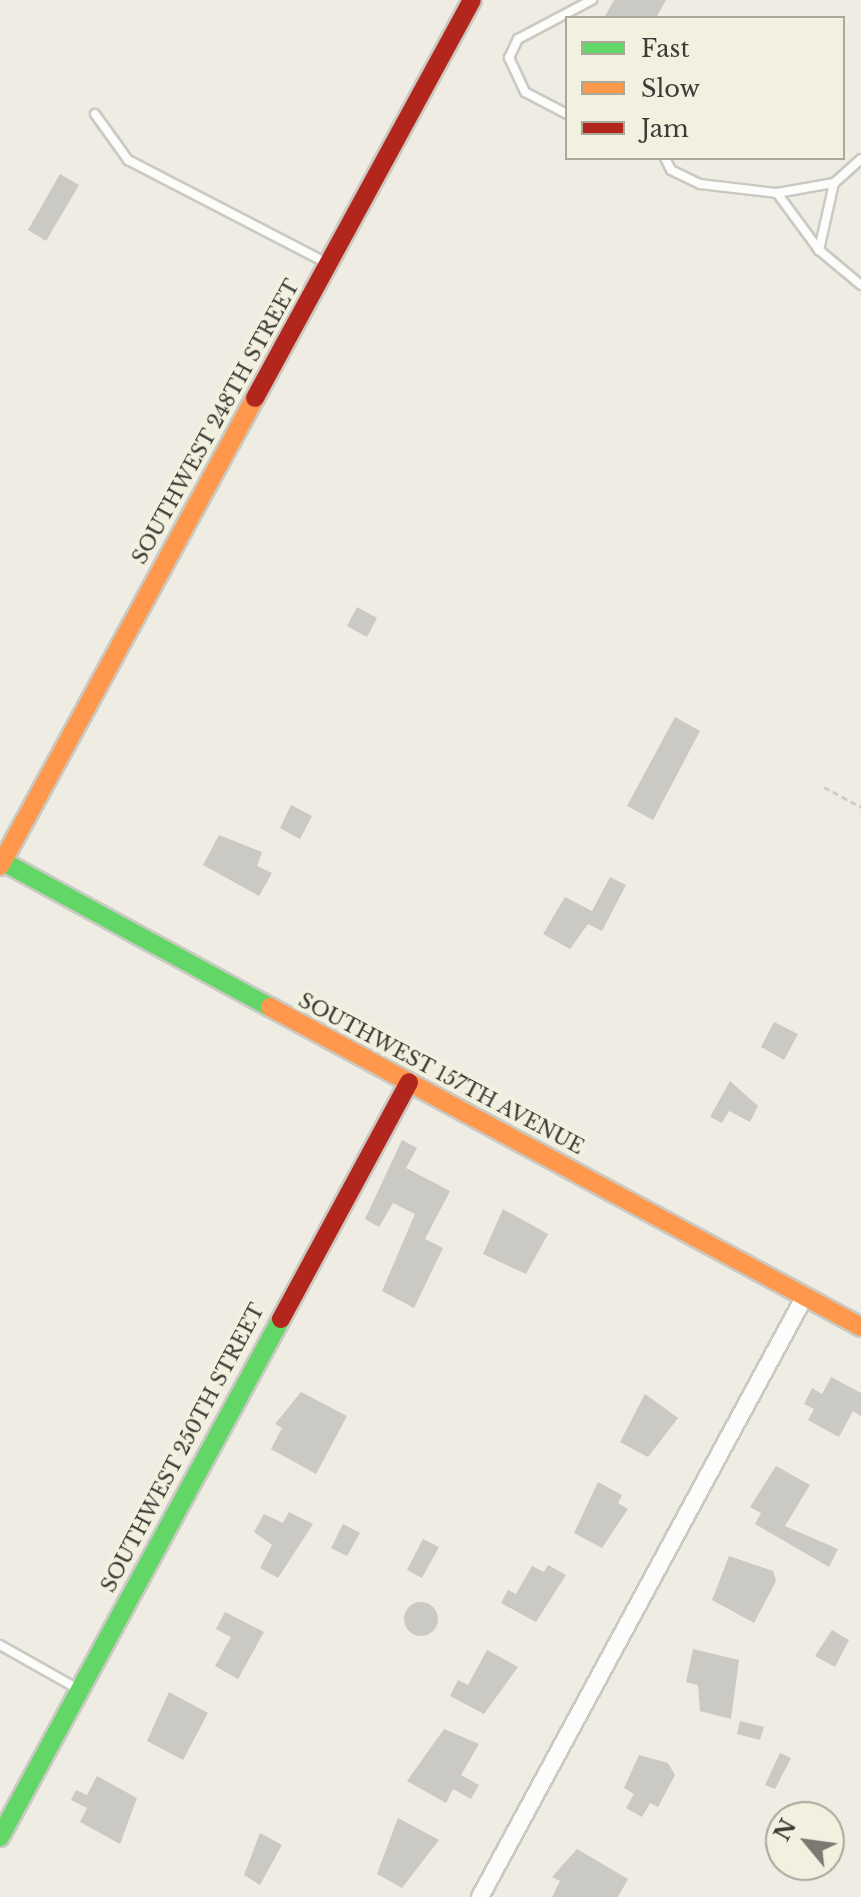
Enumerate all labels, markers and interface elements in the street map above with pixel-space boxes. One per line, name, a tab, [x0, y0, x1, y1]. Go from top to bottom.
legend	[565, 16, 845, 160]
text: Fast	[641, 34, 689, 63]
text: Slow	[641, 74, 700, 103]
text: Jam	[641, 114, 689, 143]
street label: SOUTHWEST 248TH STREET	[127, 275, 305, 569]
street label: SOUTHWEST 157TH AVENUE	[294, 988, 588, 1160]
street label: SOUTHWEST 250TH STREET	[96, 1299, 270, 1597]
north arrow	[765, 1801, 845, 1881]
text: N	[768, 1815, 802, 1846]

